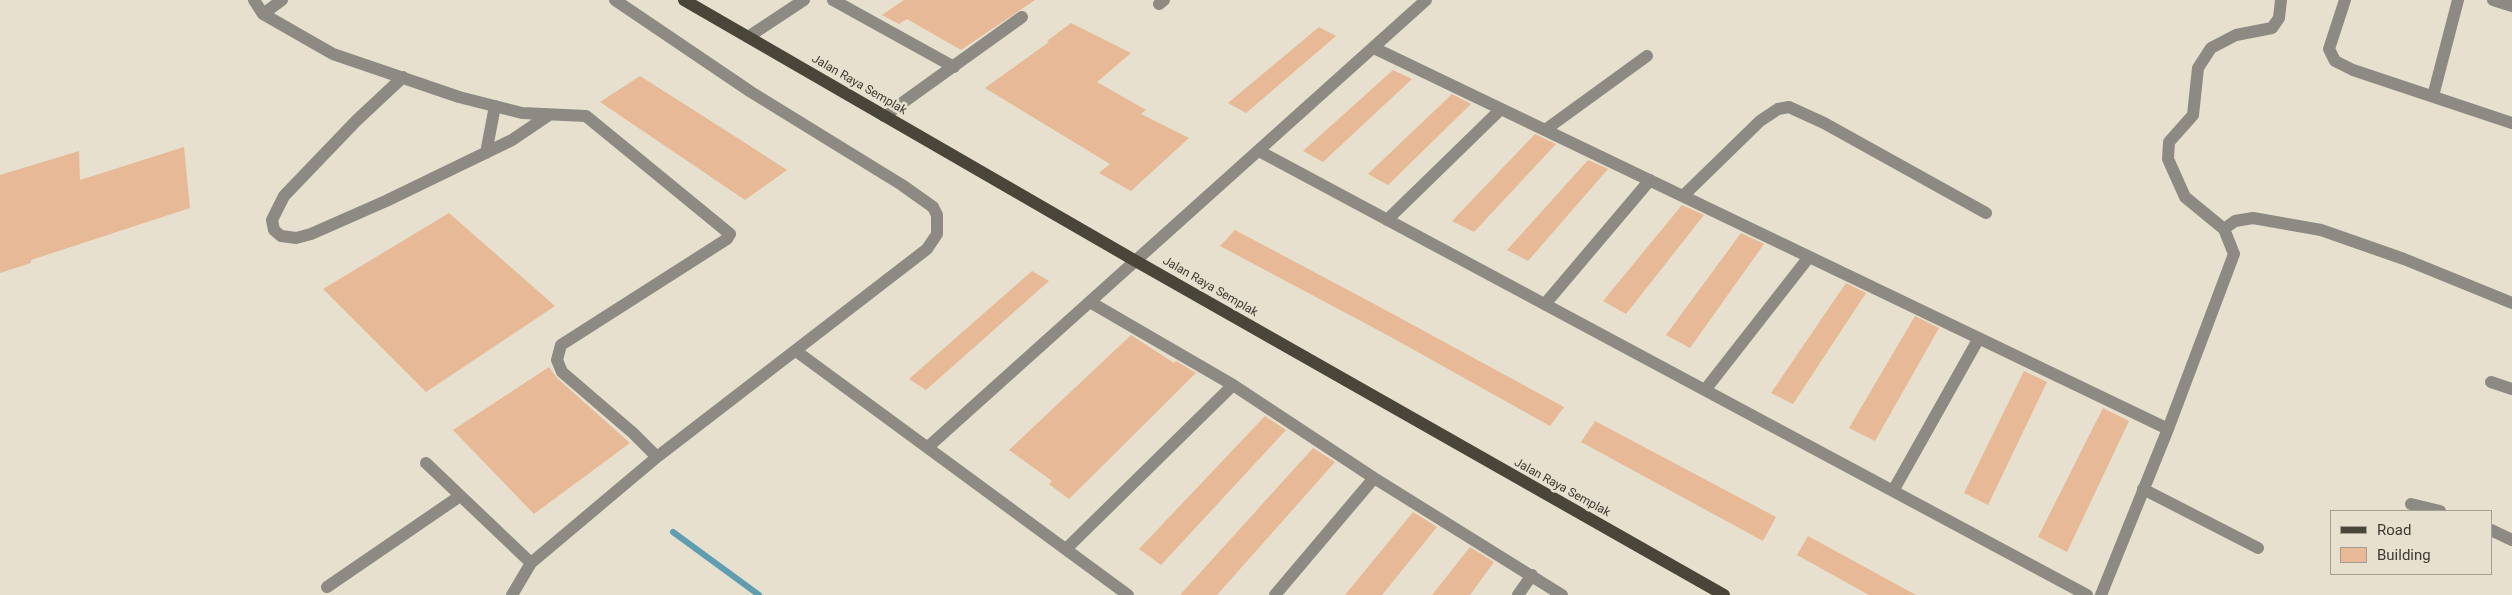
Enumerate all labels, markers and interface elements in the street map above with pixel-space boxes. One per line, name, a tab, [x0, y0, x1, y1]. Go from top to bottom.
street label: Jalan Raya Semplak	[809, 52, 909, 118]
street label: Jalan Raya Semplak	[1160, 254, 1260, 320]
street label: Jalan Raya Semplak	[1512, 456, 1612, 520]
legend	[2330, 510, 2492, 575]
text: Road	[2377, 521, 2411, 539]
text: Building	[2377, 546, 2431, 564]

